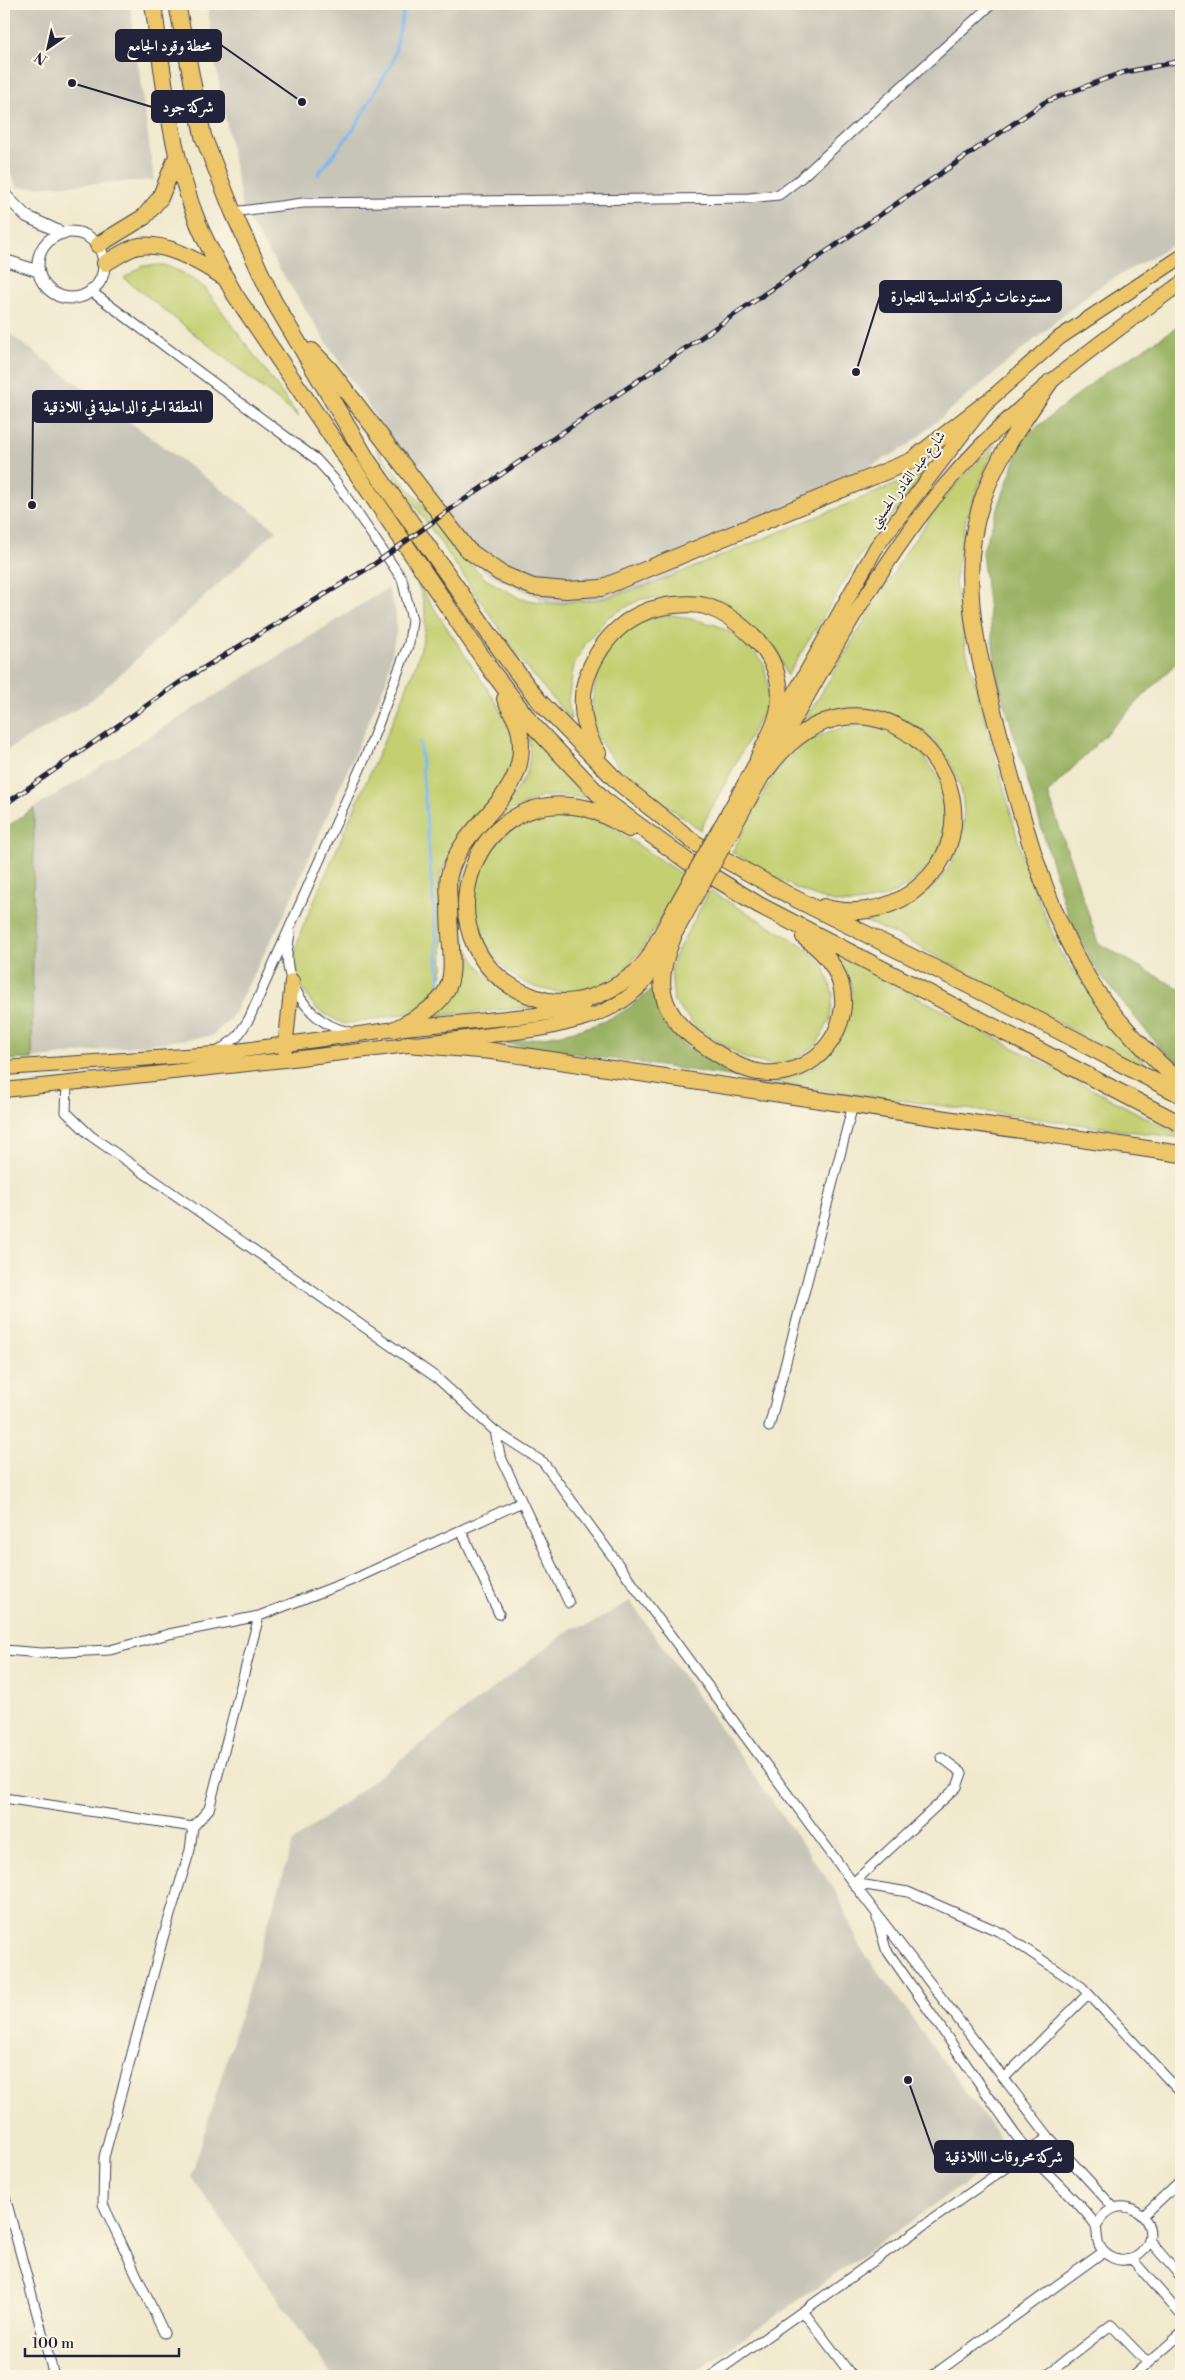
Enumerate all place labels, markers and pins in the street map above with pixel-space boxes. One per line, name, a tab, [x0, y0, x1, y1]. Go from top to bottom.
callout: محطة وقود الجامع	[116, 30, 221, 61]
callout: شركة جود	[152, 91, 224, 122]
callout: مستودعات شركة اندلسية للتجارة	[880, 281, 1061, 312]
callout: المنطقة الحرة الداخلية في اللاذقية	[33, 391, 212, 422]
callout: شركة محروقات االلاذقية	[935, 2141, 1073, 2172]

